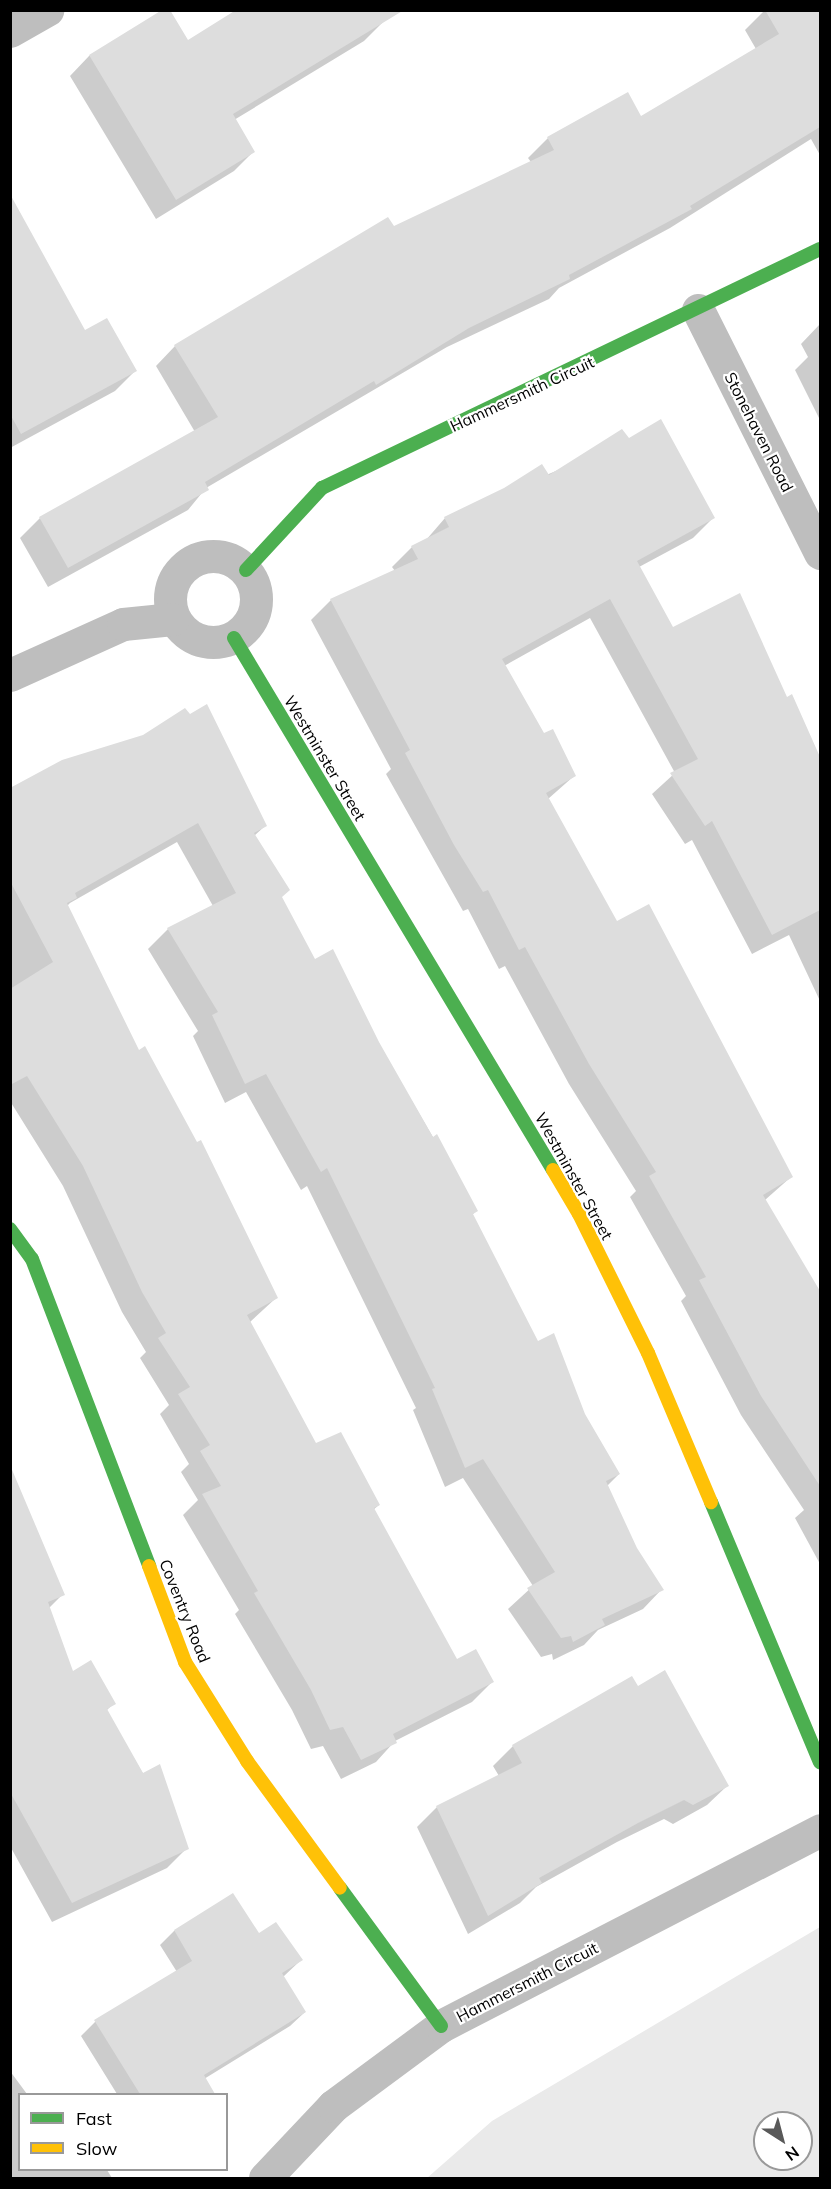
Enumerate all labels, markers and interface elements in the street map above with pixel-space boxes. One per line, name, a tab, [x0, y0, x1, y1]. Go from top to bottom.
street label: Hammersmith Circuit	[447, 352, 597, 436]
street label: Stonehaven Road	[721, 369, 797, 495]
street label: Westminster Street	[280, 692, 370, 824]
street label: Westminster Street	[531, 1109, 617, 1243]
street label: Coventry Road	[156, 1557, 214, 1665]
street label: Hammersmith Circuit	[453, 1938, 601, 2026]
legend	[18, 2093, 228, 2171]
text: Fast	[76, 2107, 112, 2130]
north arrow	[753, 2111, 813, 2171]
text: Slow	[76, 2137, 117, 2160]
text: N	[782, 2142, 803, 2166]

